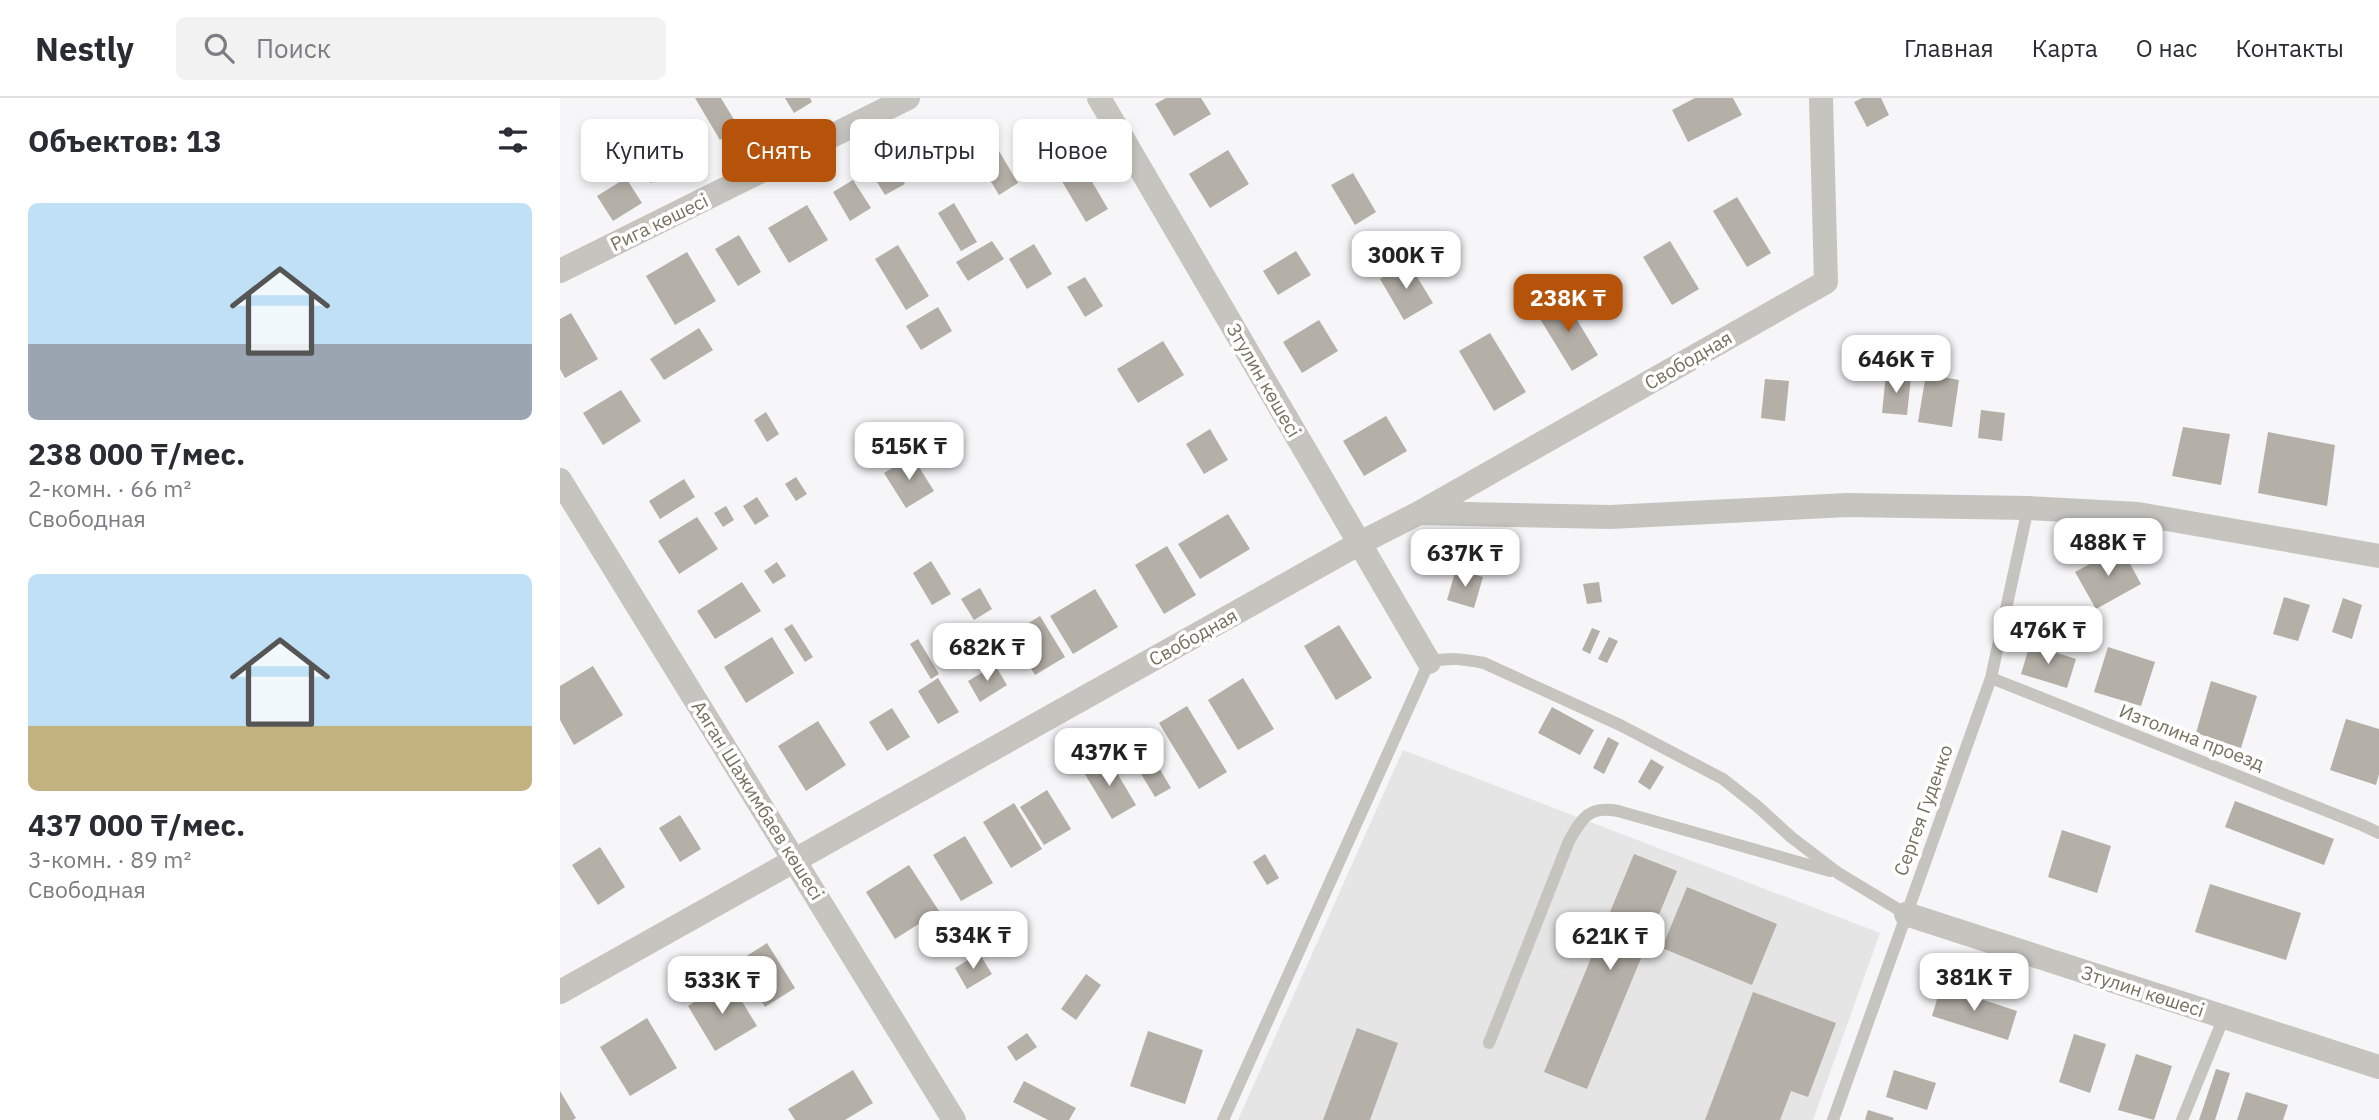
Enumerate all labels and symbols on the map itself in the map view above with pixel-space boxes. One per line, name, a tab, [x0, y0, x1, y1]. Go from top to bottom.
street label: Рига көшесі	[606, 188, 712, 256]
pin: 300K ₸	[1349, 232, 1463, 291]
pin: 238K ₸	[1511, 274, 1625, 334]
street label: Зтулин көшесі	[1222, 319, 1306, 441]
street label: Свободная	[1640, 325, 1736, 395]
pin: 646K ₸	[1839, 336, 1953, 395]
pin: 515K ₸	[852, 422, 966, 482]
pin: 488K ₸	[2051, 518, 2165, 578]
pin: 637K ₸	[1408, 530, 1522, 589]
street label: Свободная	[1145, 603, 1241, 671]
pin: 476K ₸	[1991, 606, 2105, 666]
pin: 682K ₸	[930, 624, 1044, 683]
street label: Аяган Шажимбаев көшесі	[687, 696, 829, 904]
street label: Изтолина проезд	[2116, 698, 2268, 776]
pin: 437K ₸	[1052, 728, 1166, 788]
street label: Сергея Гуденко	[1888, 741, 1958, 879]
pin: 534K ₸	[916, 912, 1030, 971]
pin: 621K ₸	[1553, 912, 1667, 972]
pin: 381K ₸	[1917, 954, 2031, 1013]
pin: 533K ₸	[665, 956, 779, 1016]
street label: Зтулин көшесі	[2078, 960, 2208, 1022]

